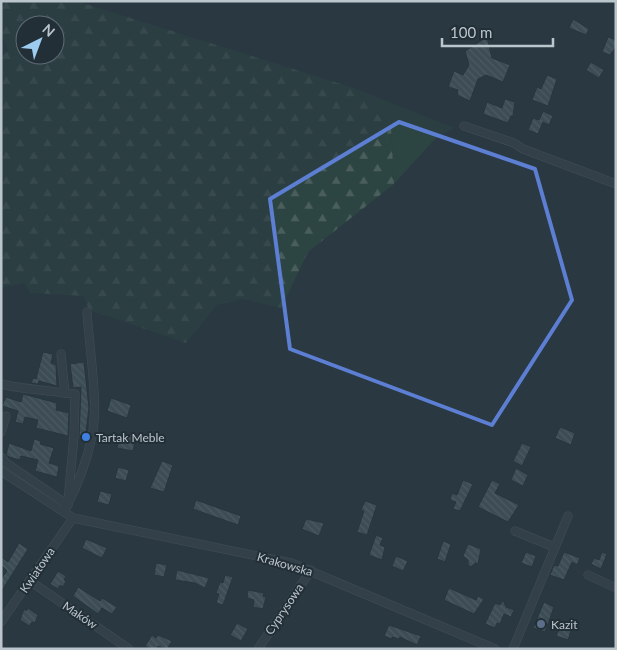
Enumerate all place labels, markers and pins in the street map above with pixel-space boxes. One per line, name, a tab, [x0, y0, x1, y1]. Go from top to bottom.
place label: Tartak Meble	[96, 430, 165, 445]
marker: Tartak Meble	[80, 431, 92, 443]
place label: Kazit	[551, 617, 578, 632]
marker: Kazit	[535, 618, 547, 630]

